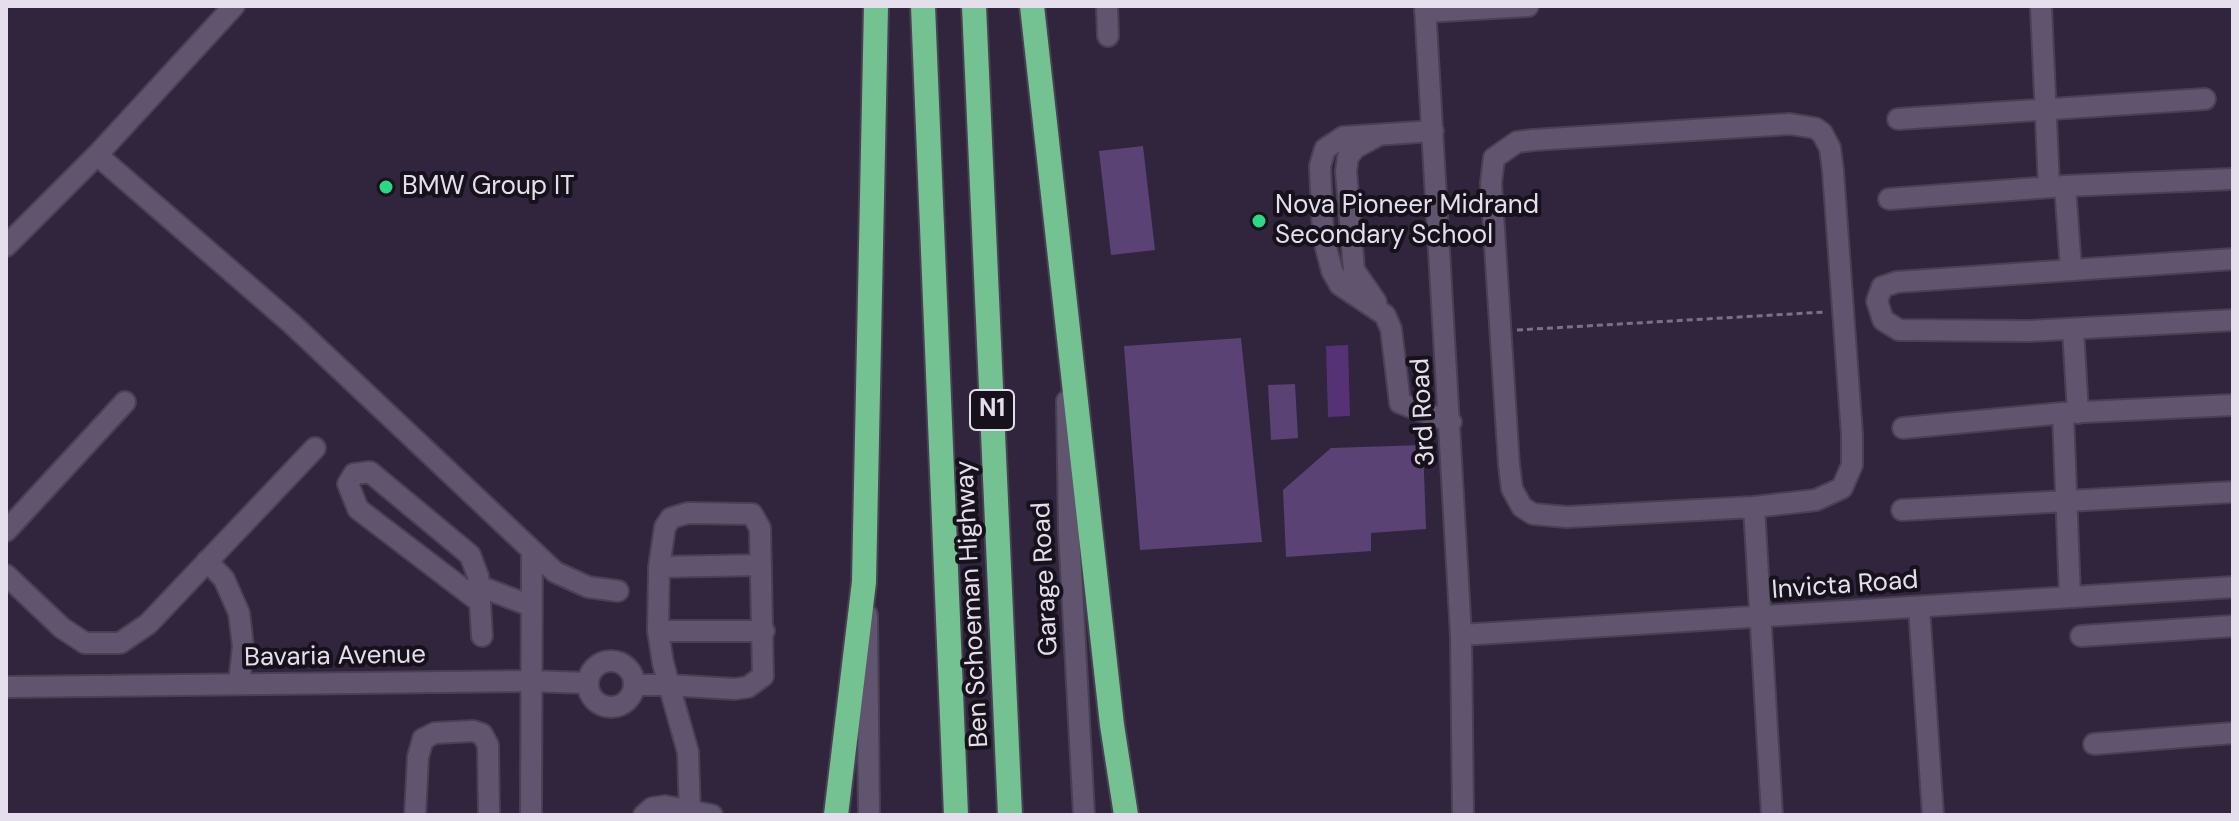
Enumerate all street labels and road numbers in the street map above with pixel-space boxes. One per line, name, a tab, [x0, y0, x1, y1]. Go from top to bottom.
street label: 3rd Road	[1406, 357, 1442, 467]
road number: N1	[970, 390, 1014, 430]
street label: Ben Schoeman Highway	[950, 460, 996, 748]
street label: Garage Road	[1026, 501, 1066, 657]
street label: Invicta Road	[1771, 565, 1919, 607]
street label: Bavaria Avenue	[244, 640, 426, 674]

